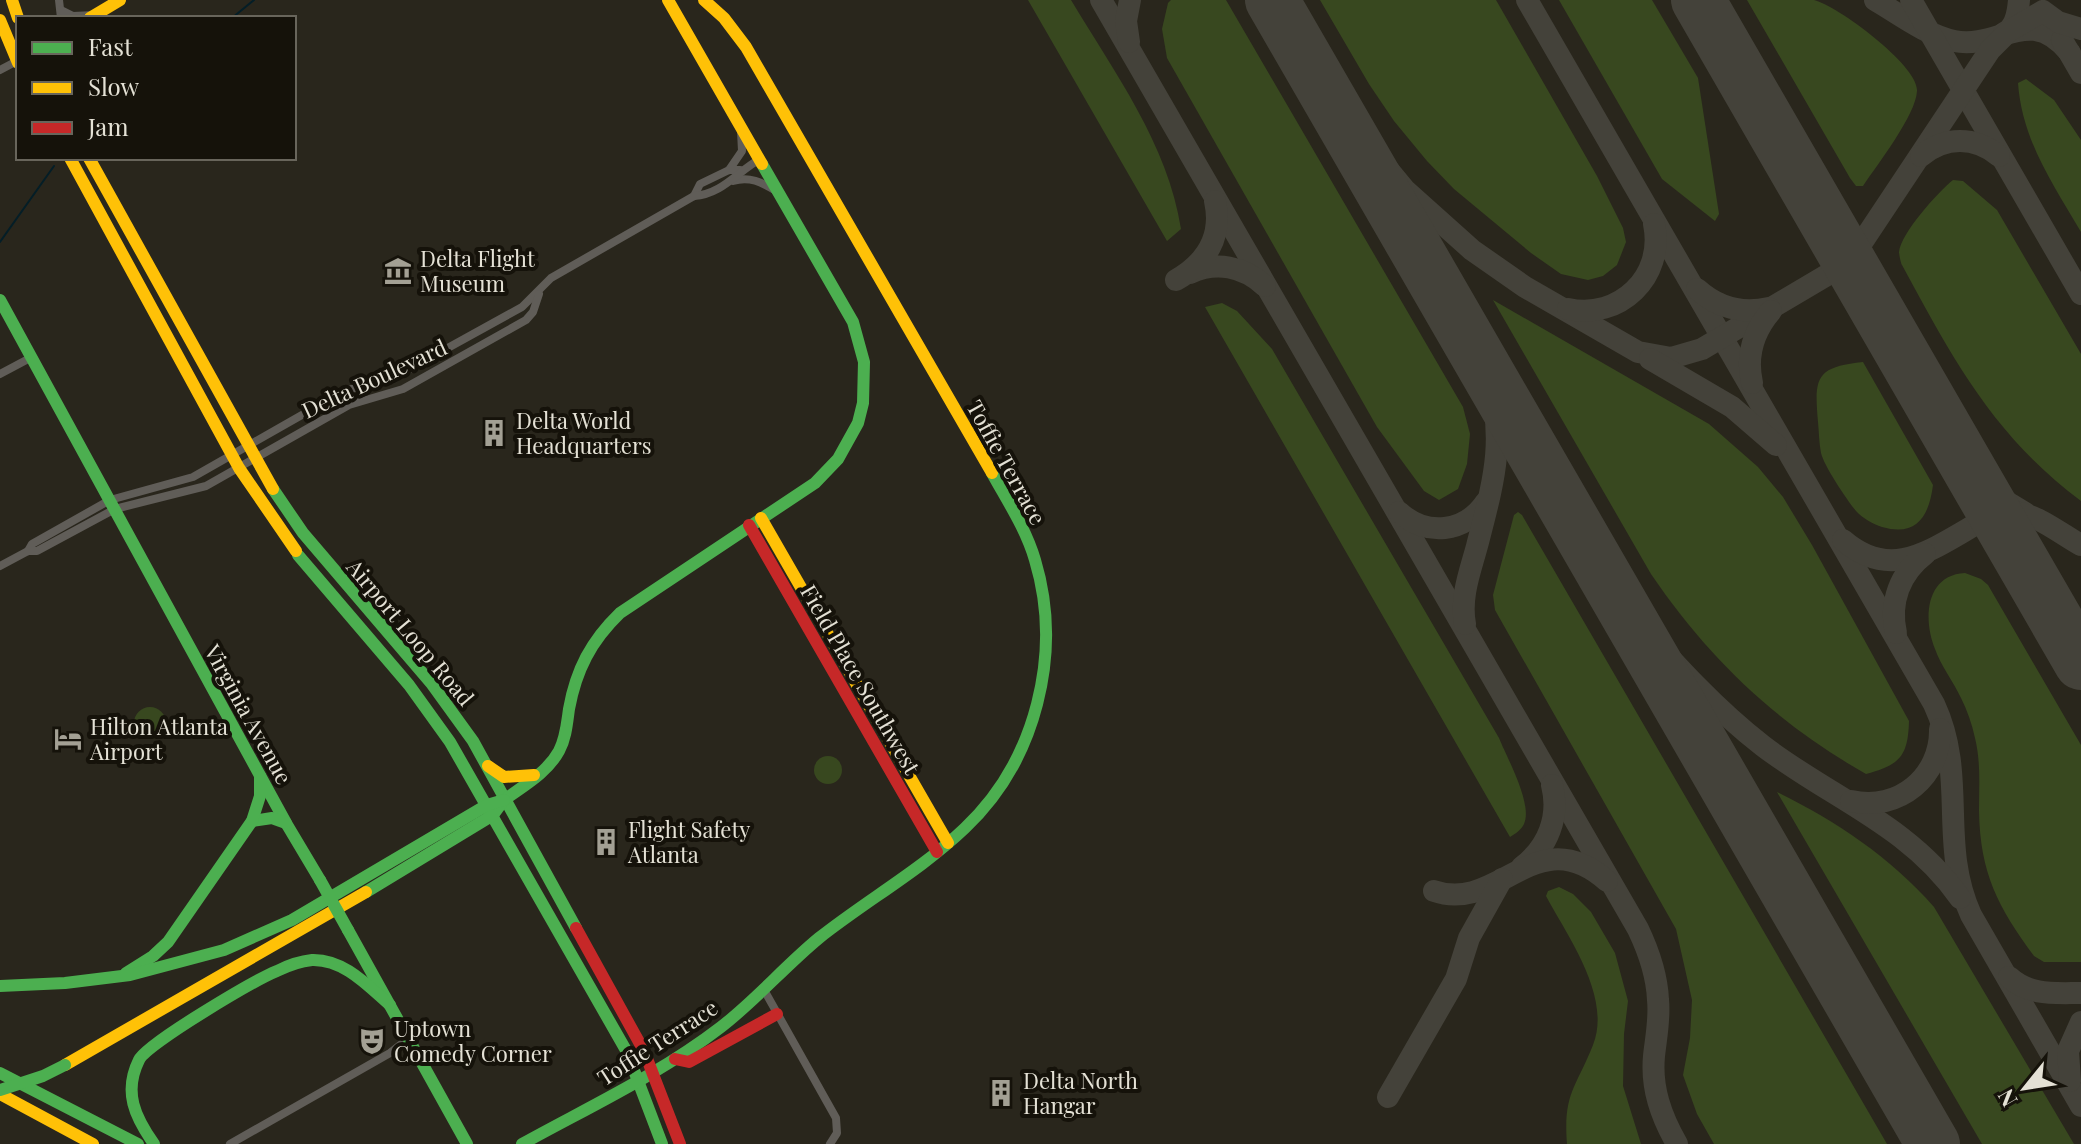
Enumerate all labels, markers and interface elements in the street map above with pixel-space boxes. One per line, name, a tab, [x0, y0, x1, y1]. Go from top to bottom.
legend	[16, 16, 296, 160]
text: Fast	[88, 30, 133, 62]
text: Slow	[88, 70, 140, 102]
text: Jam	[87, 110, 129, 142]
place label: Delta Flight Museum	[420, 243, 536, 298]
museum icon: Delta Flight Museum	[383, 256, 413, 286]
street label: Delta Boulevard	[297, 331, 452, 425]
street label: Toffie Terrace	[960, 394, 1054, 530]
place label: Delta World Headquarters	[516, 405, 652, 460]
building icon: Delta World Headquarters	[479, 418, 509, 448]
street label: Airport Loop Road	[340, 552, 481, 712]
street label: Field Place Southwest	[794, 579, 928, 780]
street label: Virginia Avenue	[198, 638, 300, 789]
place label: Hilton Atlanta Airport	[89, 711, 228, 766]
hotel icon: Hilton Atlanta Airport	[53, 724, 83, 754]
place label: Flight Safety Atlanta	[627, 814, 750, 869]
building icon: Flight Safety Atlanta	[591, 827, 621, 857]
street label: Toffie Terrace	[591, 992, 723, 1092]
place label: Uptown Comedy Corner	[394, 1013, 552, 1068]
theatre icon: Uptown Comedy Corner	[357, 1026, 387, 1056]
north arrow	[1985, 1048, 2065, 1128]
place label: Delta North Hangar	[1023, 1065, 1138, 1120]
building icon: Delta North Hangar	[986, 1078, 1016, 1108]
text: N	[1990, 1084, 2024, 1113]

